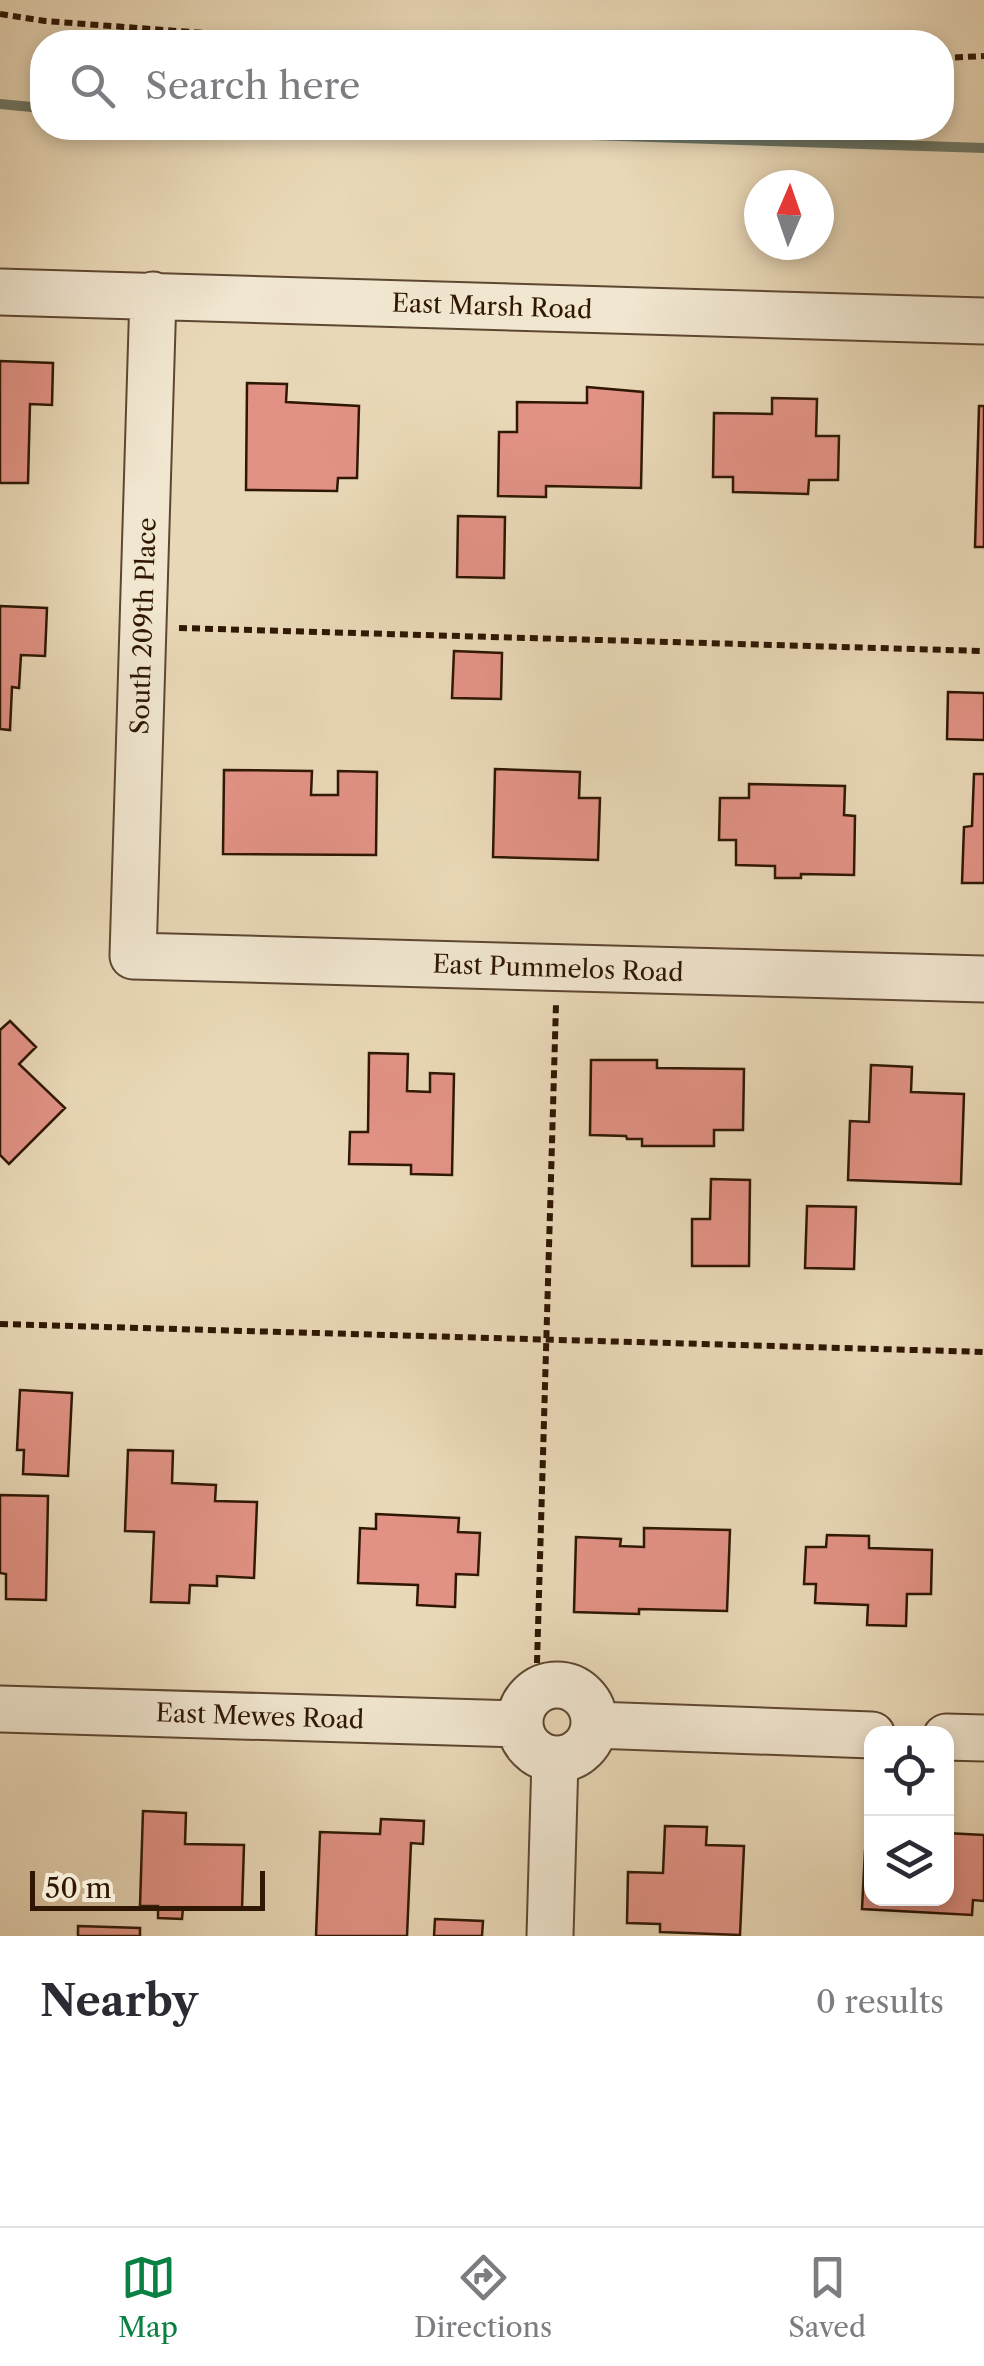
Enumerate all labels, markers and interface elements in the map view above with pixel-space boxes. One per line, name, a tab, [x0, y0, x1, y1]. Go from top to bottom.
search box	[30, 30, 954, 140]
icon: search	[65, 58, 120, 113]
text: Search here	[145, 62, 360, 109]
north arrow	[744, 170, 834, 260]
street label: East Marsh Road	[391, 288, 593, 325]
street label: South 209th Place	[124, 517, 163, 735]
street label: East Pummelos Road	[432, 949, 684, 988]
street label: East Mewes Road	[155, 1697, 365, 1736]
map controls	[864, 1726, 954, 1906]
button: locate	[864, 1726, 954, 1816]
button: layers	[864, 1816, 954, 1906]
scale bar	[30, 1866, 265, 1910]
text: 50 m	[45, 1871, 112, 1905]
text: Nearby	[40, 1975, 198, 2027]
text: 0 results	[816, 1982, 944, 2021]
tab: Map	[118, 2250, 178, 2344]
tab: Directions	[414, 2250, 552, 2344]
tab: Saved	[788, 2250, 866, 2344]

